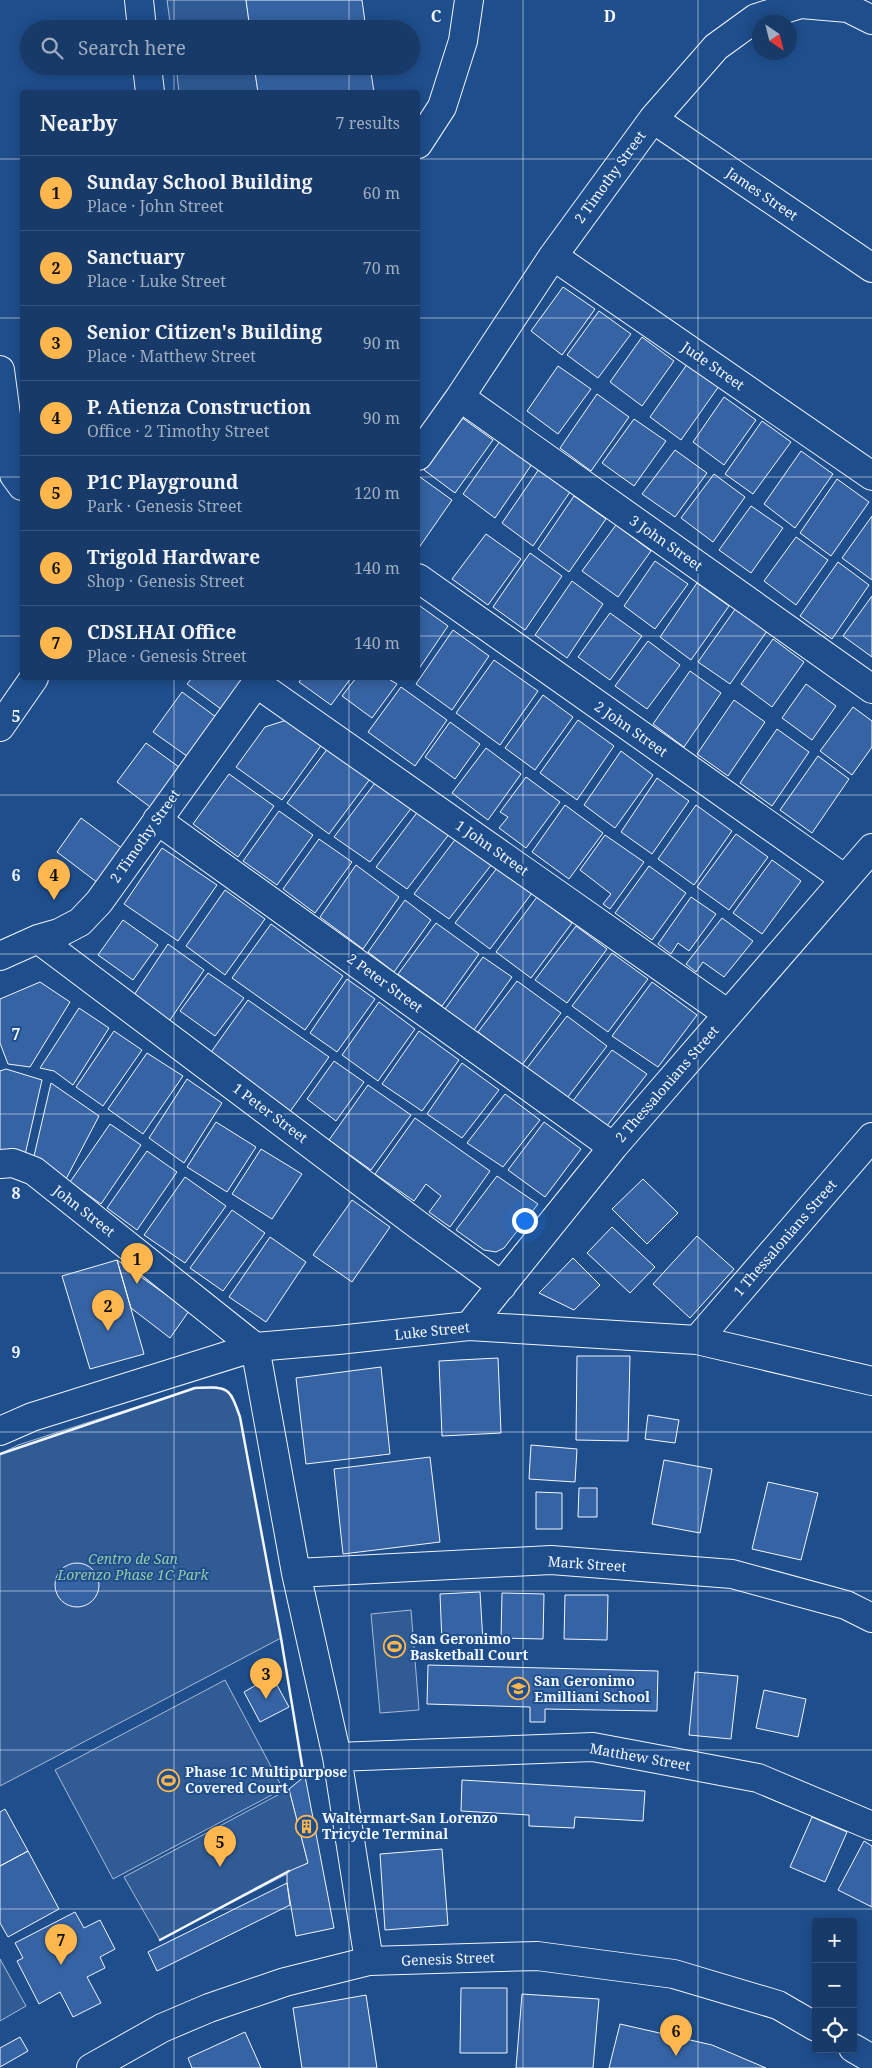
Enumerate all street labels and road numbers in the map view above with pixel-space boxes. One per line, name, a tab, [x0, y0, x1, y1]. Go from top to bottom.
street label: 2 Timothy Street	[570, 127, 650, 227]
street label: James Street	[722, 162, 802, 225]
street label: Jude Street	[677, 336, 749, 394]
street label: 3 John Street	[626, 510, 707, 575]
street label: 2 John Street	[591, 696, 672, 761]
street label: 2 Timothy Street	[105, 785, 184, 886]
street label: 1 John Street	[452, 815, 533, 880]
street label: 2 Peter Street	[344, 949, 427, 1017]
street label: 2 Thessalonians Street	[611, 1021, 723, 1146]
street label: 1 Peter Street	[229, 1078, 312, 1147]
street label: 1 Thessalonians Street	[729, 1175, 841, 1300]
street label: John Street	[49, 1180, 119, 1241]
street label: Luke Street	[393, 1317, 471, 1344]
street label: Mark Street	[547, 1551, 627, 1576]
street label: Matthew Street	[588, 1738, 692, 1775]
street label: Genesis Street	[401, 1947, 495, 1970]

